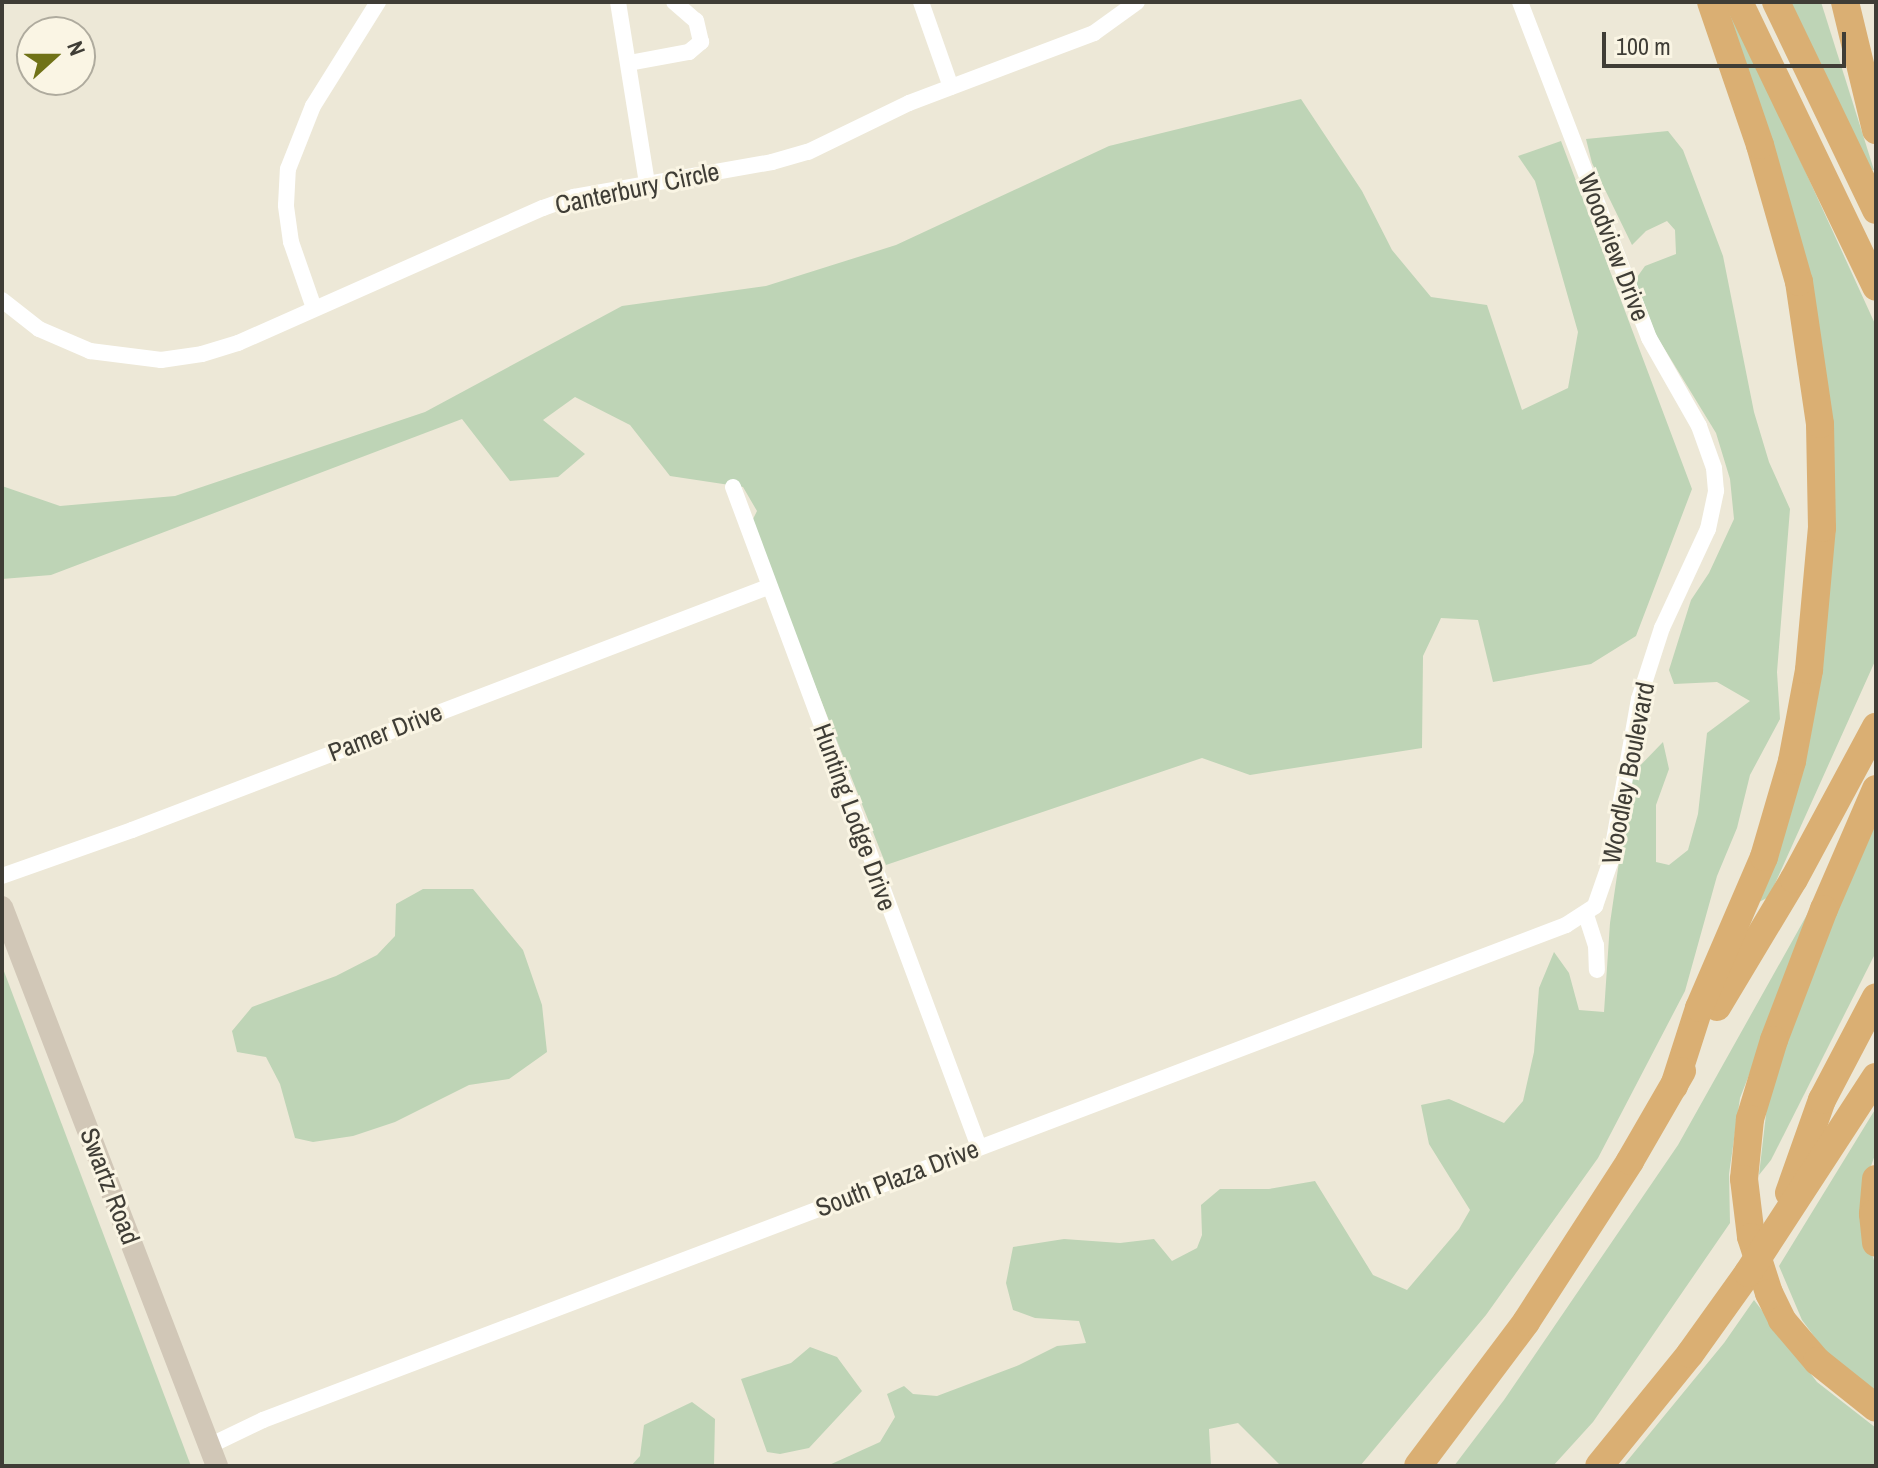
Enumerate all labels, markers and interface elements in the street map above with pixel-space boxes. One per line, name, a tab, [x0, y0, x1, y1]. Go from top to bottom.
north arrow	[16, 16, 96, 96]
scale bar	[1606, 16, 1850, 66]
text: 100 m	[1616, 30, 1671, 62]
text: N	[60, 37, 93, 60]
street label: Canterbury Circle	[552, 155, 722, 221]
street label: Woodview Drive	[1571, 169, 1657, 325]
street label: Woodley Boulevard	[1595, 679, 1661, 867]
street label: Pamer Drive	[324, 696, 446, 768]
street label: Hunting Lodge Drive	[807, 719, 903, 915]
street label: Swartz Road	[74, 1123, 146, 1249]
street label: South Plaza Drive	[811, 1133, 983, 1223]

